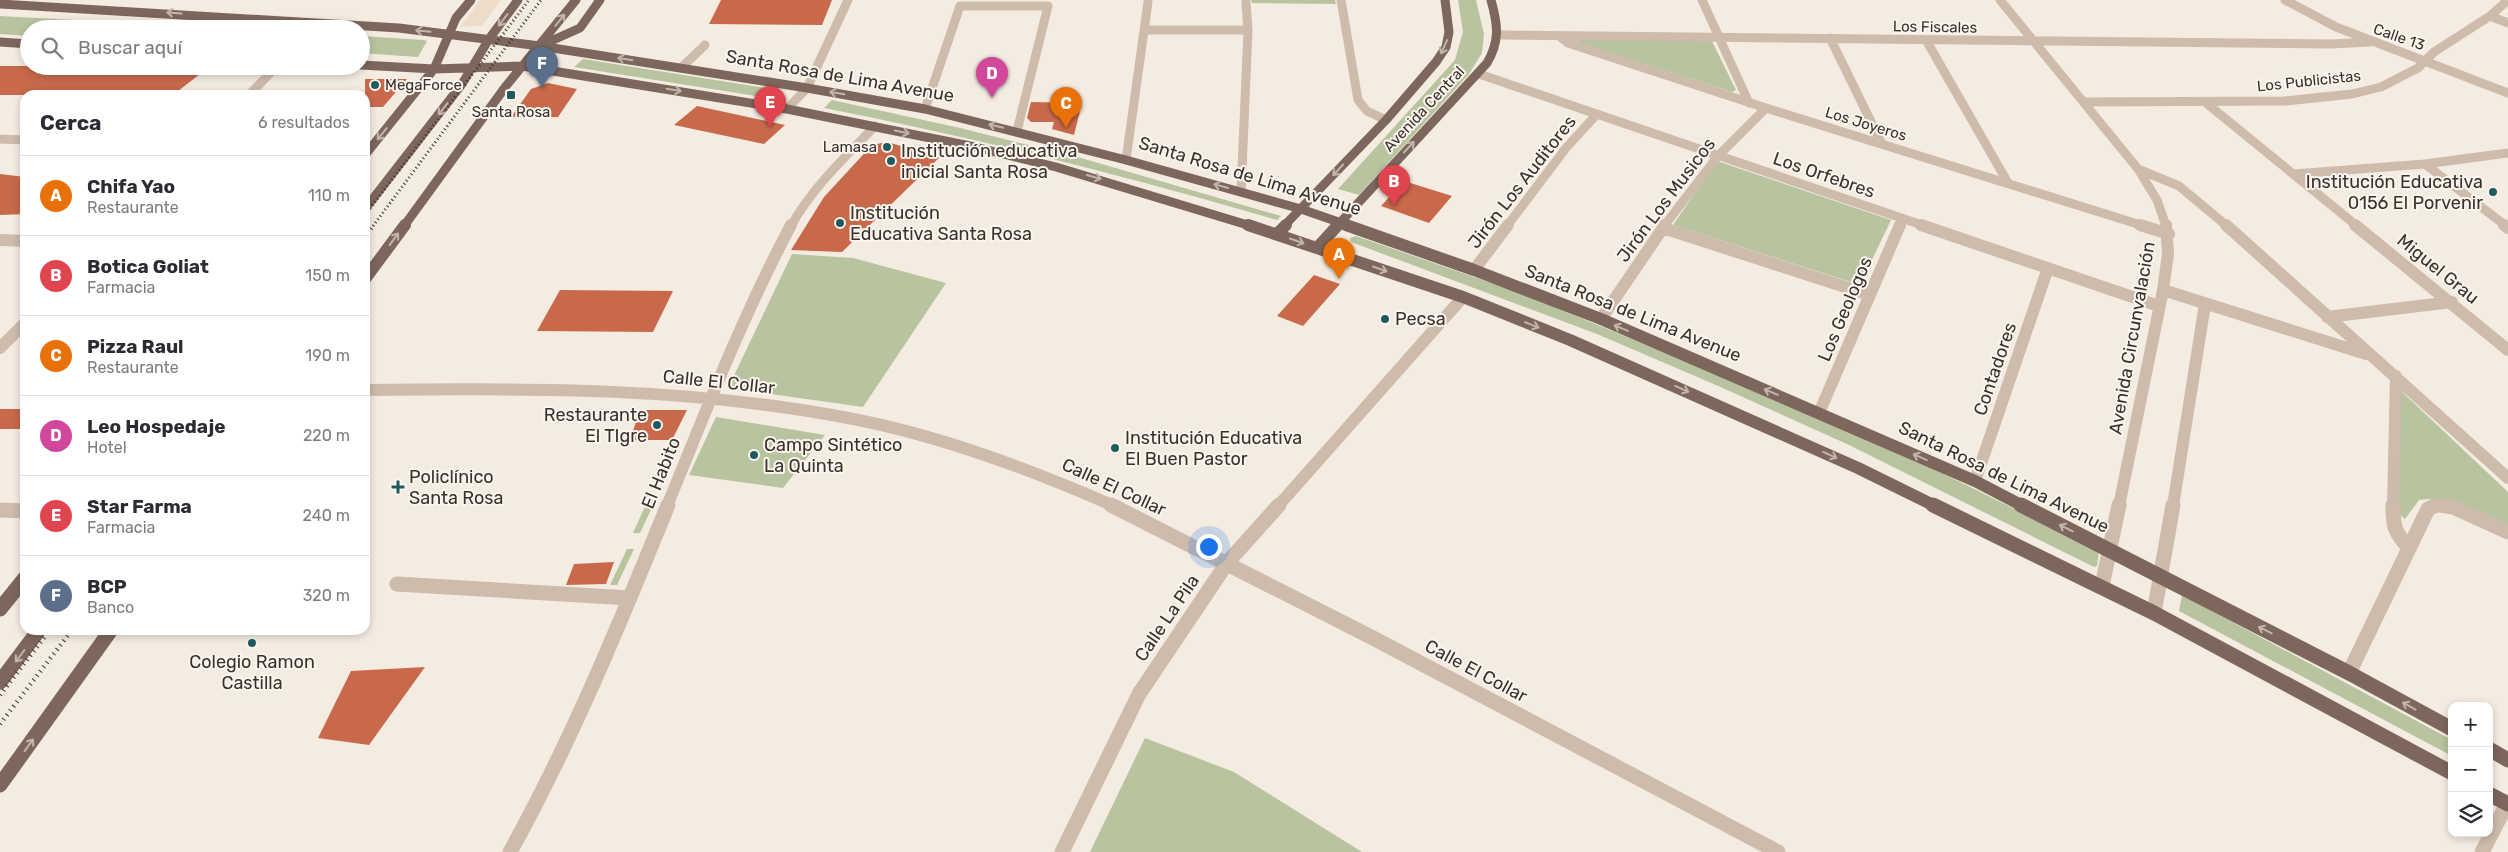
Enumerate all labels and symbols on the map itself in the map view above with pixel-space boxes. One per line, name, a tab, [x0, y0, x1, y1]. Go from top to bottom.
one-way arrow	[166, 9, 182, 18]
one-way arrow	[498, 13, 509, 26]
one-way arrow	[555, 13, 566, 26]
street label: Los Fiscales	[1893, 17, 1978, 37]
street label: Calle 13	[2371, 20, 2427, 54]
one-way arrow	[416, 26, 432, 36]
one-way arrow	[1438, 39, 1448, 54]
street label: Santa Rosa de Lima Avenue	[724, 45, 956, 107]
pin: F	[526, 47, 558, 88]
one-way arrow	[617, 54, 633, 64]
pin: D	[976, 57, 1008, 98]
street label: Avenida Central	[1380, 63, 1468, 155]
street label: Los Publicistas	[2256, 67, 2362, 95]
place label: MegaForce	[385, 76, 462, 94]
marker: MegaForce	[369, 79, 381, 91]
one-way arrow	[665, 85, 681, 95]
pin: E	[754, 86, 786, 127]
pin: C	[1050, 87, 1082, 128]
one-way arrow	[829, 88, 845, 98]
marker: Santa Rosa	[505, 89, 517, 101]
one-way arrow	[437, 102, 448, 115]
place label: Santa Rosa	[472, 103, 550, 121]
street label: Los Joyeros	[1823, 103, 1909, 145]
street label: Jirón Los Auditores	[1463, 111, 1581, 253]
one-way arrow	[989, 121, 1005, 130]
one-way arrow	[377, 127, 388, 140]
one-way arrow	[894, 128, 910, 137]
street label: Santa Rosa de Lima Avenue	[1136, 132, 1364, 220]
street label: Jirón Los Musicos	[1612, 133, 1720, 267]
place label: Lamasa	[823, 138, 877, 156]
place label: Institución educativa inicial Santa Rosa	[901, 140, 1078, 183]
marker: Lamasa	[881, 141, 893, 153]
one-way arrow	[1403, 141, 1415, 154]
street label: Los Orfebres	[1770, 147, 1878, 203]
marker: Institución educativa inicial Santa Rosa	[885, 155, 897, 167]
one-way arrow	[1332, 163, 1344, 176]
pin: B	[1378, 165, 1410, 206]
place label: Institución Educativa 0156 El Porvenir	[2306, 171, 2483, 214]
one-way arrow	[1086, 173, 1102, 183]
one-way arrow	[1213, 181, 1229, 190]
marker: Institución Educativa 0156 El Porvenir	[2487, 186, 2499, 198]
place label: Institución Educativa Santa Rosa	[850, 202, 1032, 245]
marker: Institución Educativa Santa Rosa	[834, 217, 846, 229]
street label: Miguel Grau	[2393, 229, 2483, 309]
one-way arrow	[389, 232, 399, 246]
one-way arrow	[1289, 237, 1304, 246]
pin: A	[1323, 238, 1355, 279]
street label: Avenida Circunvalación	[2104, 240, 2160, 436]
street label: Los Geologos	[1813, 253, 1877, 365]
street label: Santa Rosa de Lima Avenue	[1522, 259, 1744, 367]
one-way arrow	[1372, 265, 1387, 274]
place label: Pecsa	[1395, 308, 1446, 330]
marker: Pecsa	[1379, 313, 1391, 325]
street label: Contadores	[1969, 320, 2021, 418]
one-way arrow	[1525, 321, 1540, 330]
one-way arrow	[1614, 323, 1629, 332]
street label: Calle El Collar	[662, 365, 776, 399]
one-way arrow	[1674, 384, 1689, 394]
one-way arrow	[1764, 387, 1779, 396]
place label: Restaurante El TIgre	[544, 404, 647, 447]
street label: Santa Rosa de Lima Avenue	[1895, 416, 2113, 538]
marker: Restaurante El TIgre	[651, 419, 663, 431]
place label: Institución Educativa El Buen Pastor	[1125, 427, 1302, 470]
street label: El Habito	[637, 434, 685, 512]
place label: Campo Sintético La Quinta	[764, 434, 902, 477]
marker: Institución Educativa El Buen Pastor	[1109, 442, 1121, 454]
marker: Campo Sintético La Quinta	[748, 449, 760, 461]
one-way arrow	[1822, 451, 1837, 461]
one-way arrow	[1913, 452, 1928, 462]
street label: Calle El Collar	[1058, 453, 1170, 521]
place label: Policlínico Santa Rosa	[409, 466, 503, 509]
marker: Policlínico Santa Rosa	[391, 480, 405, 494]
one-way arrow	[2059, 522, 2074, 532]
your location	[1196, 534, 1222, 560]
street label: Calle La Pila	[1130, 570, 1204, 666]
one-way arrow	[2258, 625, 2273, 634]
street label: Calle El Collar	[1421, 635, 1531, 707]
marker: Colegio Ramon Castilla	[246, 637, 258, 649]
one-way arrow	[14, 649, 25, 662]
place label: Colegio Ramon Castilla	[189, 651, 315, 694]
one-way arrow	[2402, 701, 2417, 710]
one-way arrow	[24, 738, 34, 752]

